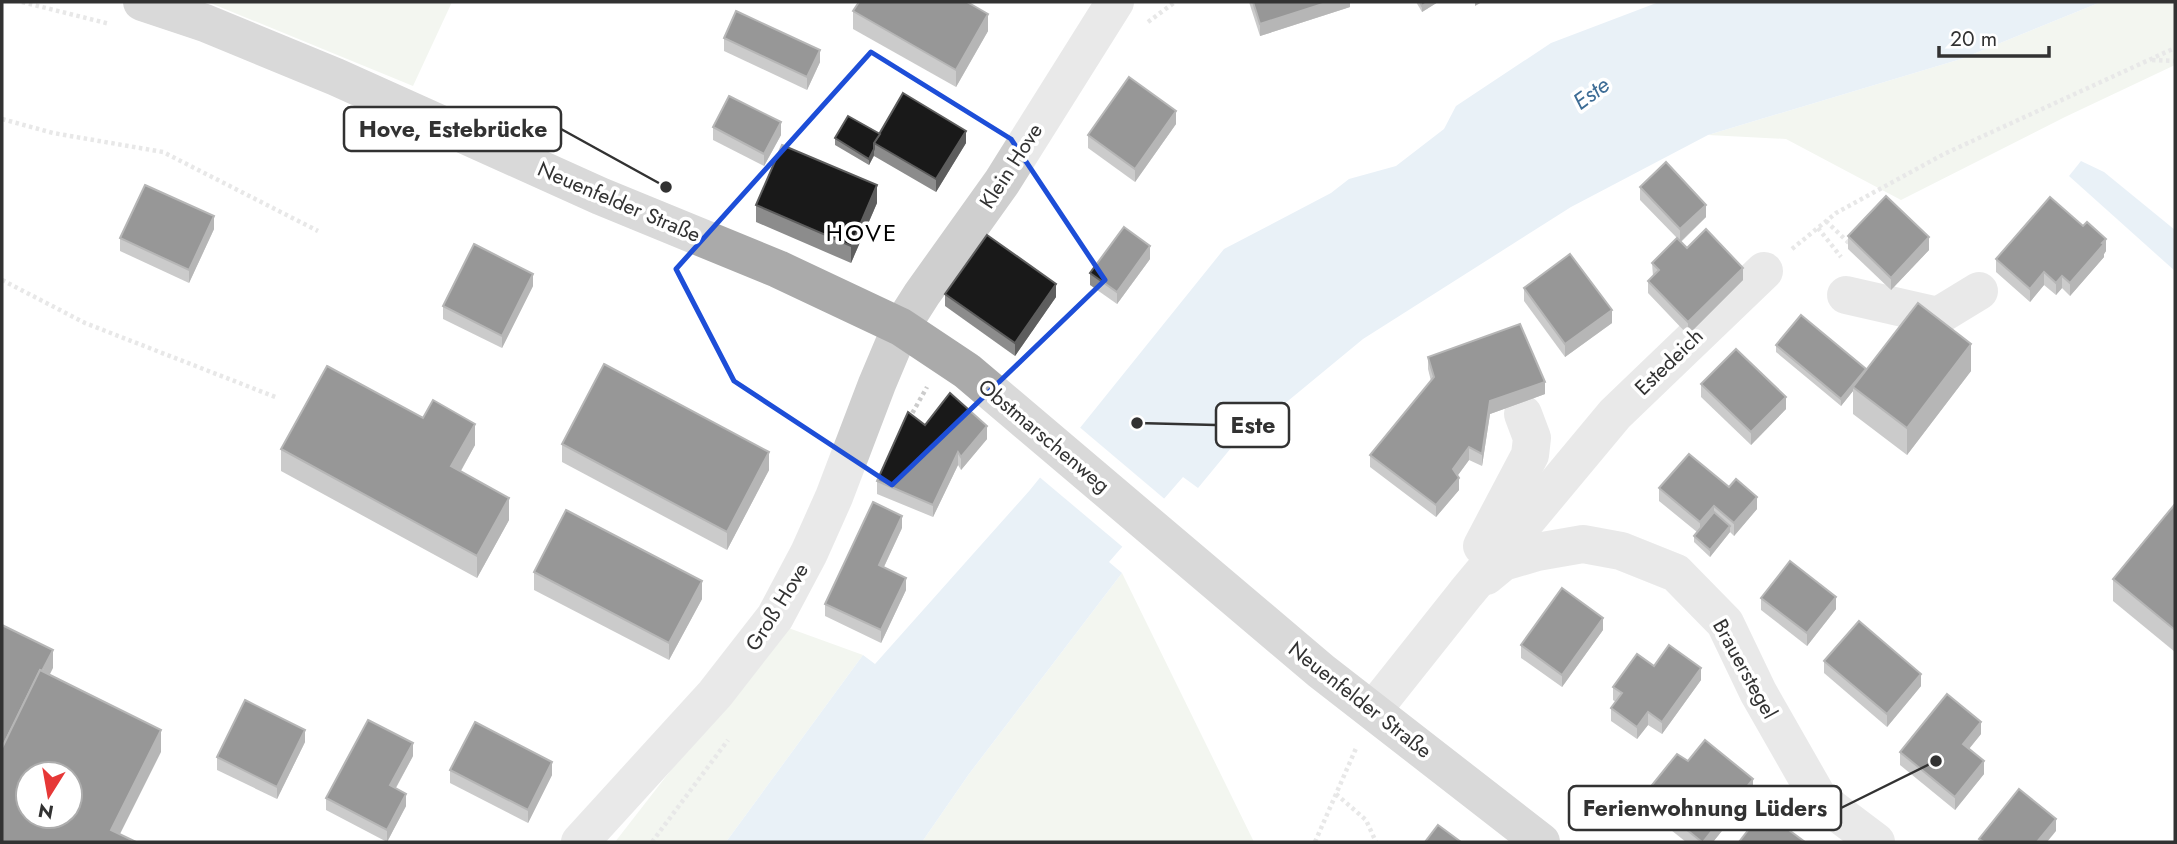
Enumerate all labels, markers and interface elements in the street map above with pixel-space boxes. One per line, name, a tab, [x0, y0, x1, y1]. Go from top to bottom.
scale bar	[1939, 14, 2049, 58]
text: 20 m	[1950, 24, 1997, 54]
water label: Este	[1566, 68, 1617, 118]
callout: Hove, Estebrücke	[344, 107, 561, 151]
text: Hove, Estebrücke	[359, 112, 547, 146]
street label: Klein Hove	[972, 117, 1050, 215]
street label: Neuenfelder Straße	[533, 154, 705, 250]
district label: HOVE	[826, 215, 898, 250]
street label: Estedeich	[1628, 322, 1710, 402]
street label: Obstmarschenweg	[972, 372, 1116, 500]
callout: Este	[1216, 403, 1289, 447]
text: Este	[1231, 408, 1275, 442]
street label: Groß Hove	[738, 557, 816, 657]
street label: Brauerstegel	[1705, 614, 1785, 724]
street label: Neuenfelder Straße	[1282, 634, 1438, 766]
north arrow	[14, 760, 84, 830]
callout: Ferienwohnung Lüders	[1569, 786, 1841, 830]
text: Ferienwohnung Lüders	[1583, 791, 1827, 825]
text: N	[36, 797, 56, 826]

